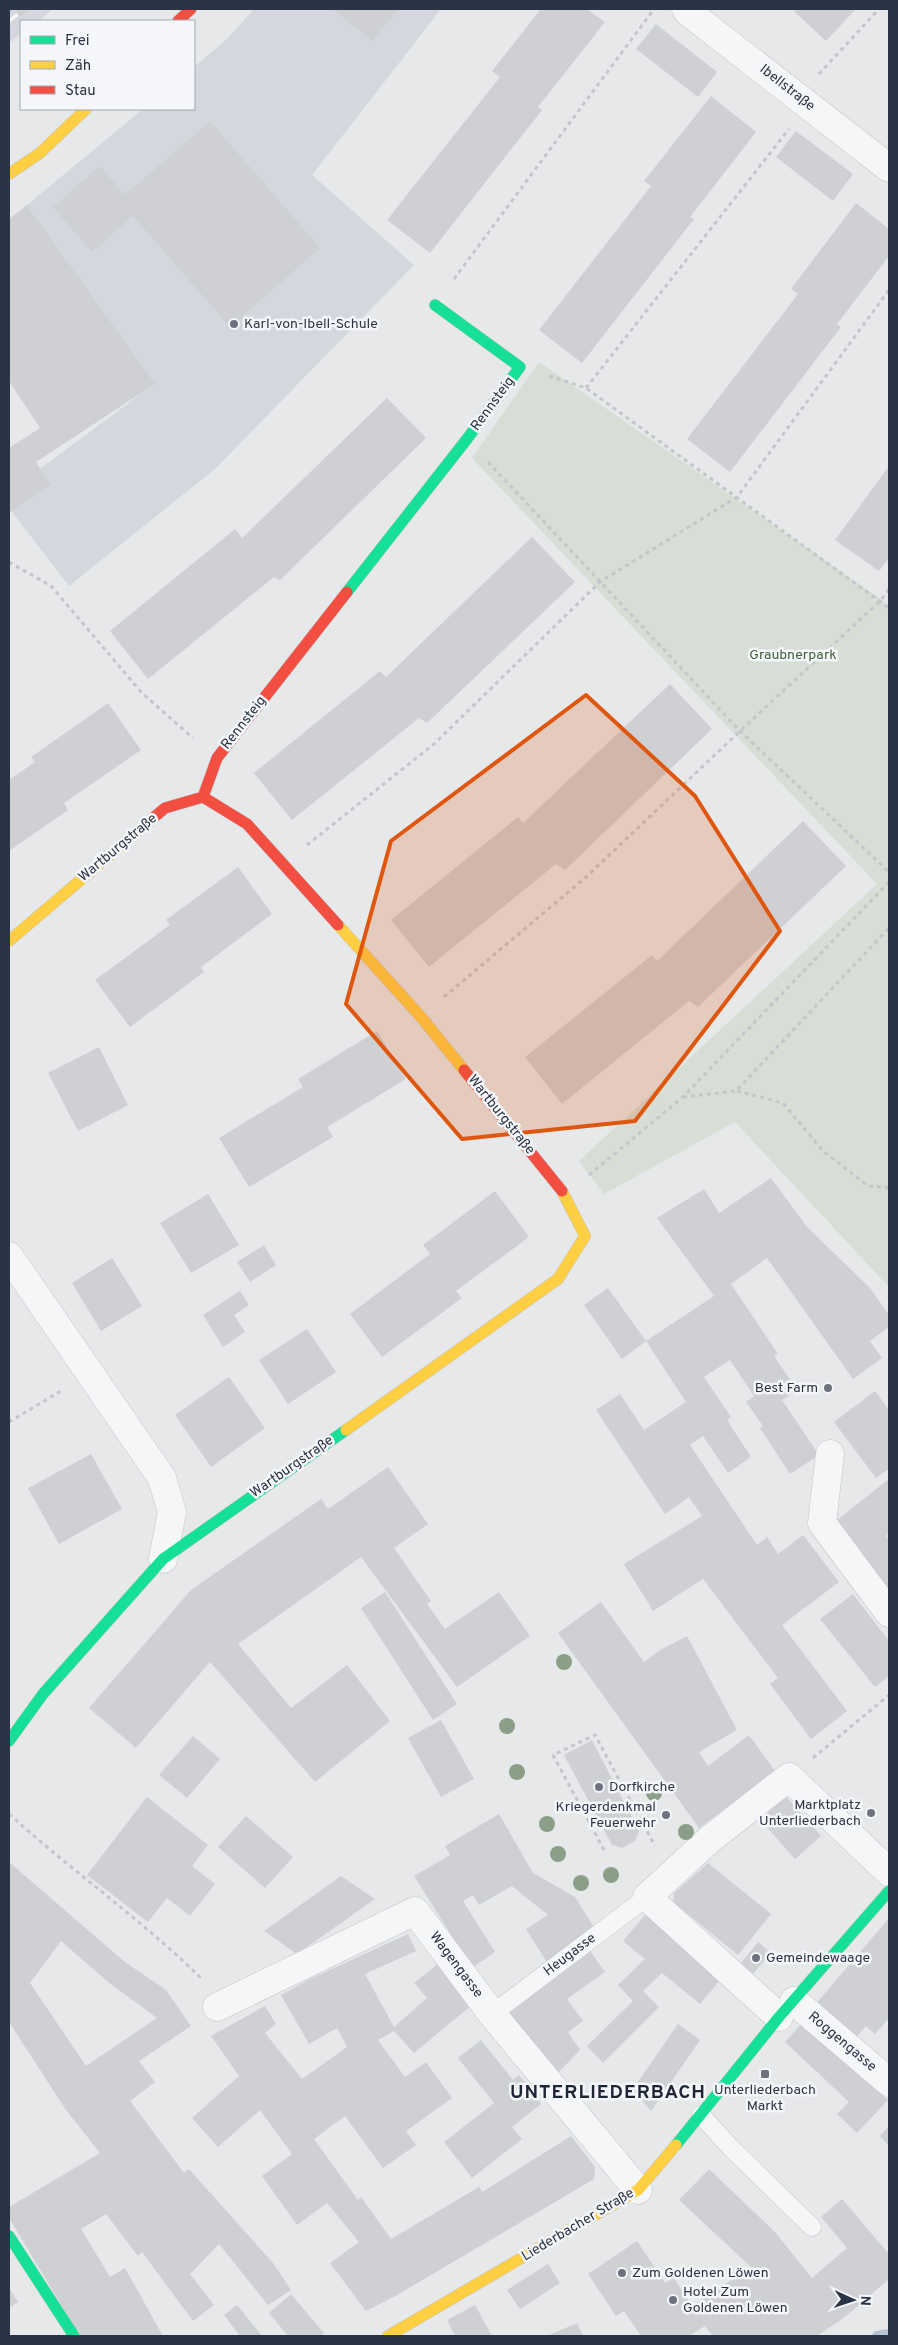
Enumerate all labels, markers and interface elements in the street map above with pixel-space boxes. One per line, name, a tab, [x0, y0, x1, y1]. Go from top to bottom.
legend	[20, 20, 195, 110]
text: Frei	[65, 32, 90, 51]
text: Zäh	[65, 57, 91, 76]
street label: Ibellstraße	[756, 61, 818, 115]
text: Stau	[65, 82, 96, 101]
place label: Karl-von-Ibell-Schule	[244, 316, 378, 333]
marker: Karl-von-Ibell-Schule	[228, 318, 240, 330]
street label: Rennsteig	[468, 373, 518, 435]
park label: Graubnerpark	[749, 647, 837, 664]
street label: Rennsteig	[218, 693, 270, 753]
street label: Wartburgstraße	[75, 810, 161, 886]
street label: Wartburgstraße	[464, 1072, 538, 1158]
place label: Best Farm	[755, 1380, 818, 1397]
marker: Best Farm	[822, 1382, 834, 1394]
street label: Wartburgstraße	[247, 1432, 337, 1502]
place label: Dorfkirche	[609, 1779, 675, 1796]
marker: Dorfkirche	[593, 1781, 605, 1793]
place label: Marktplatz Unterliederbach	[759, 1797, 861, 1830]
place label: Kriegerdenkmal Feuerwehr	[556, 1799, 657, 1832]
marker: Marktplatz Unterliederbach	[865, 1807, 877, 1819]
marker: Kriegerdenkmal Feuerwehr	[660, 1809, 672, 1821]
street label: Wagengasse	[426, 1929, 486, 2001]
street label: Heugasse	[541, 1930, 599, 1980]
place label: Gemeindewaage	[766, 1950, 870, 1967]
marker: Gemeindewaage	[750, 1952, 762, 1964]
street label: Roggengasse	[804, 2008, 880, 2076]
marker: Unterliederbach Markt	[759, 2068, 771, 2080]
district label: UNTERLIEDERBACH	[510, 2081, 706, 2105]
place label: Unterliederbach Markt	[714, 2082, 816, 2115]
street label: Liederbacher Straße	[519, 2185, 637, 2265]
place label: Zum Goldenen Löwen	[632, 2265, 769, 2282]
marker: Zum Goldenen Löwen	[616, 2267, 628, 2279]
north arrow	[828, 2275, 878, 2325]
place label: Hotel Zum Goldenen Löwen	[683, 2284, 788, 2317]
marker: Hotel Zum Goldenen Löwen	[667, 2294, 679, 2306]
text: N	[856, 2295, 873, 2306]

